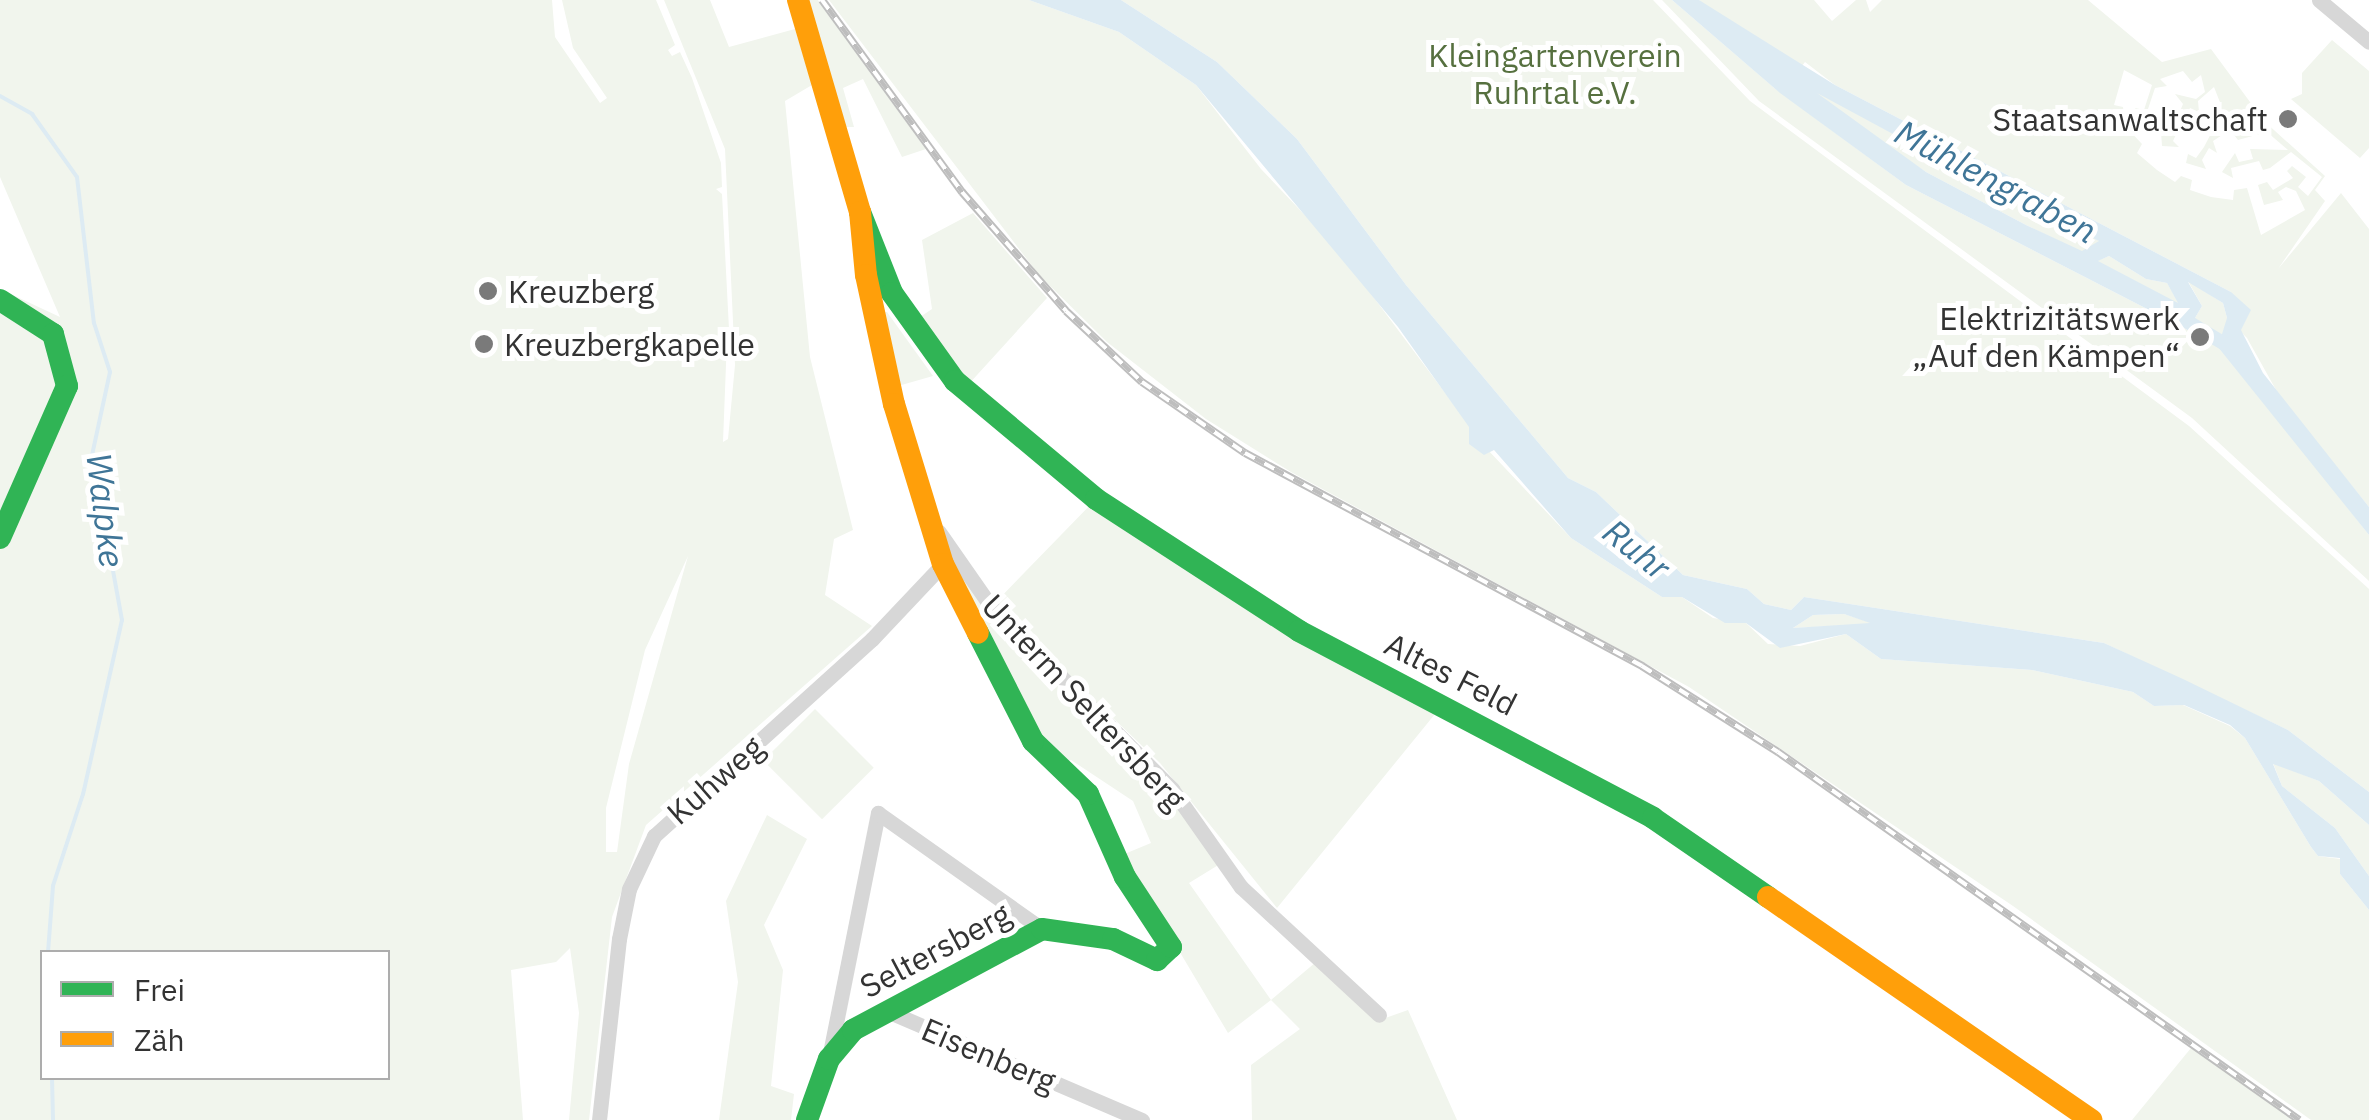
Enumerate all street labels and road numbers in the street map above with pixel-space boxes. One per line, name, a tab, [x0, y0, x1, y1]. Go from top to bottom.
street label: Unterm Seltersberg	[974, 586, 1194, 818]
street label: Altes Feld	[1379, 624, 1523, 724]
street label: Kuhweg	[659, 728, 771, 832]
street label: Seltersberg	[853, 894, 1017, 1006]
street label: Eisenberg	[916, 1010, 1062, 1100]

